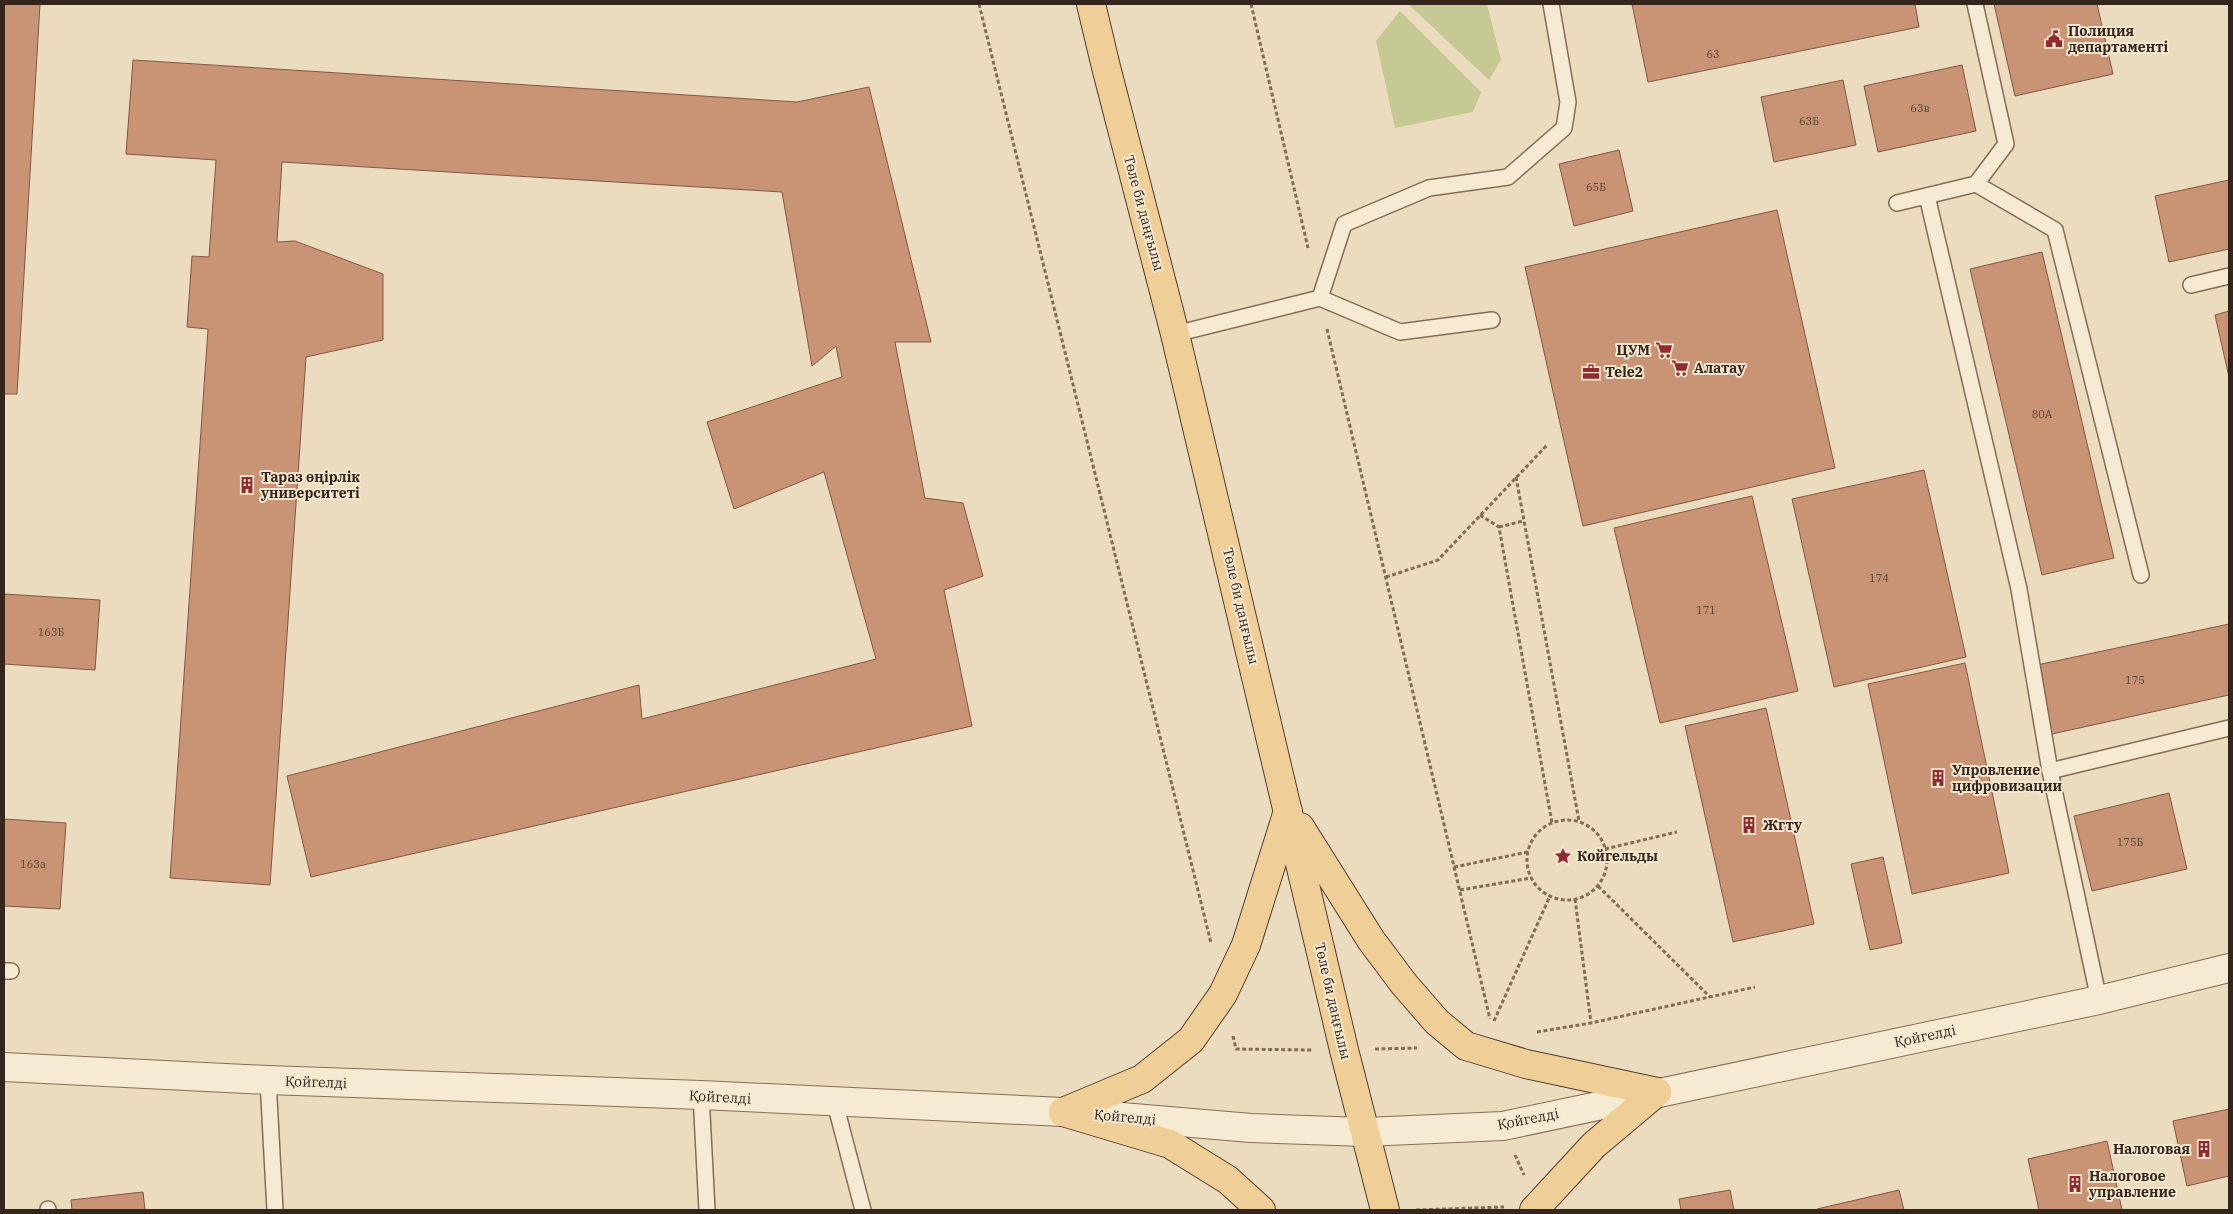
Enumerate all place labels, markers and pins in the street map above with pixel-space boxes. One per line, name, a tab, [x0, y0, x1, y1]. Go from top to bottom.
place label: Полиция департаменті	[2068, 22, 2169, 56]
public building icon: Полиция департаменті	[2044, 29, 2064, 49]
supermarket icon: ЦУМ	[1654, 340, 1674, 360]
place label: ЦУМ	[1617, 341, 1650, 359]
supermarket icon: Алатау	[1670, 358, 1690, 378]
place label: Алатау	[1694, 359, 1745, 377]
office icon: Tele2	[1581, 362, 1601, 382]
place label: Tele2	[1605, 363, 1643, 381]
place label: Тараз өңірлік университеті	[260, 468, 360, 502]
building icon: Тараз өңірлік университеті	[237, 475, 257, 495]
place label: Упровление цифровизации	[1952, 761, 2063, 795]
building icon: Упровление цифровизации	[1928, 768, 1948, 788]
building icon: Жгту	[1739, 815, 1759, 835]
place label: Жгту	[1763, 816, 1802, 834]
place icon: Койгельды	[1553, 846, 1573, 866]
place label: Койгельды	[1577, 847, 1658, 865]
building icon: Налоговая	[2194, 1139, 2214, 1159]
place label: Налоговая	[2113, 1140, 2190, 1158]
place label: Налоговое управление	[2088, 1167, 2176, 1201]
building icon: Налоговое управление	[2065, 1174, 2085, 1194]

